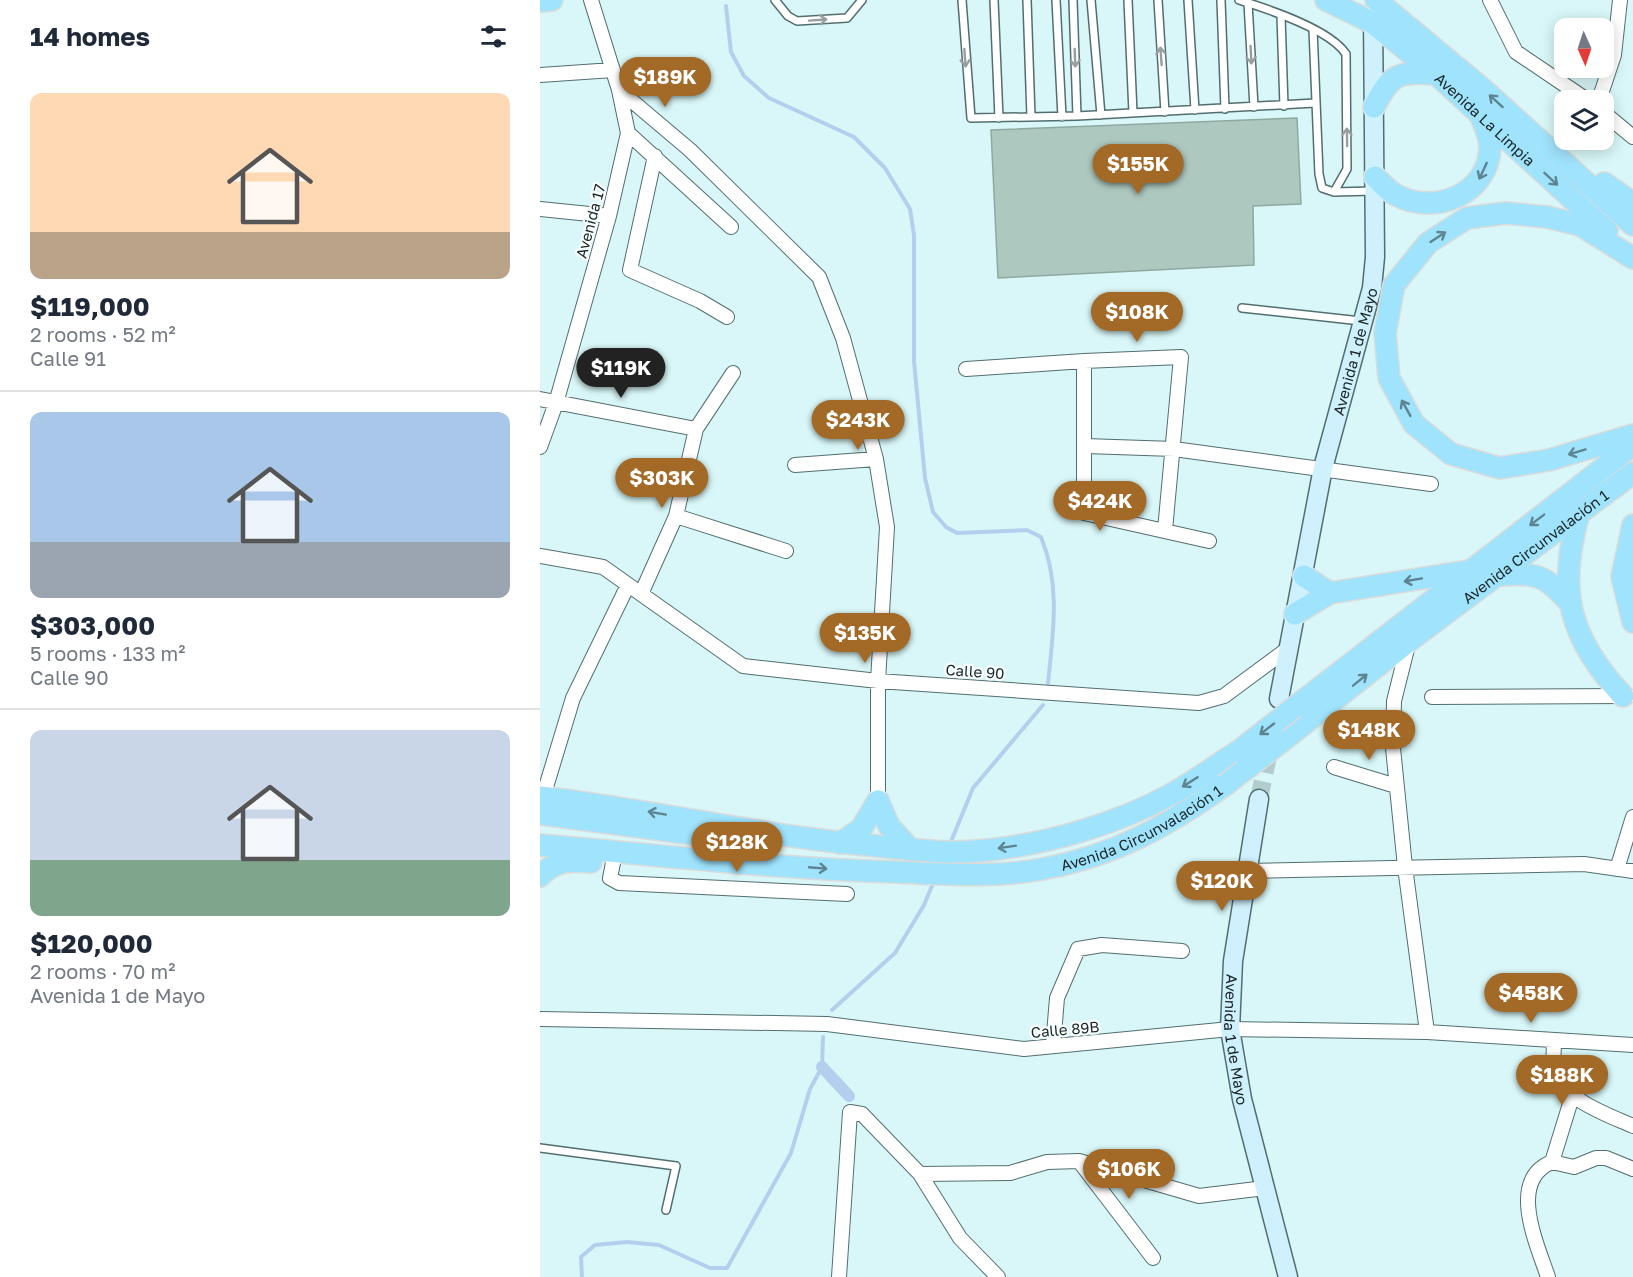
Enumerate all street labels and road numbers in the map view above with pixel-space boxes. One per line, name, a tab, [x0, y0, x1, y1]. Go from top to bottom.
street label: Avenida La Limpia	[1431, 69, 1539, 169]
street label: Avenida 17	[571, 182, 609, 260]
street label: Avenida 1 de Mayo	[1329, 286, 1381, 417]
street label: Avenida Circunvalación 1	[1459, 486, 1612, 607]
street label: Calle 90	[945, 660, 1005, 682]
street label: Avenida Circunvalación 1	[1059, 781, 1226, 874]
street label: Avenida 1 de Mayo	[1221, 974, 1252, 1107]
street label: Calle 89B	[1030, 1017, 1100, 1041]

